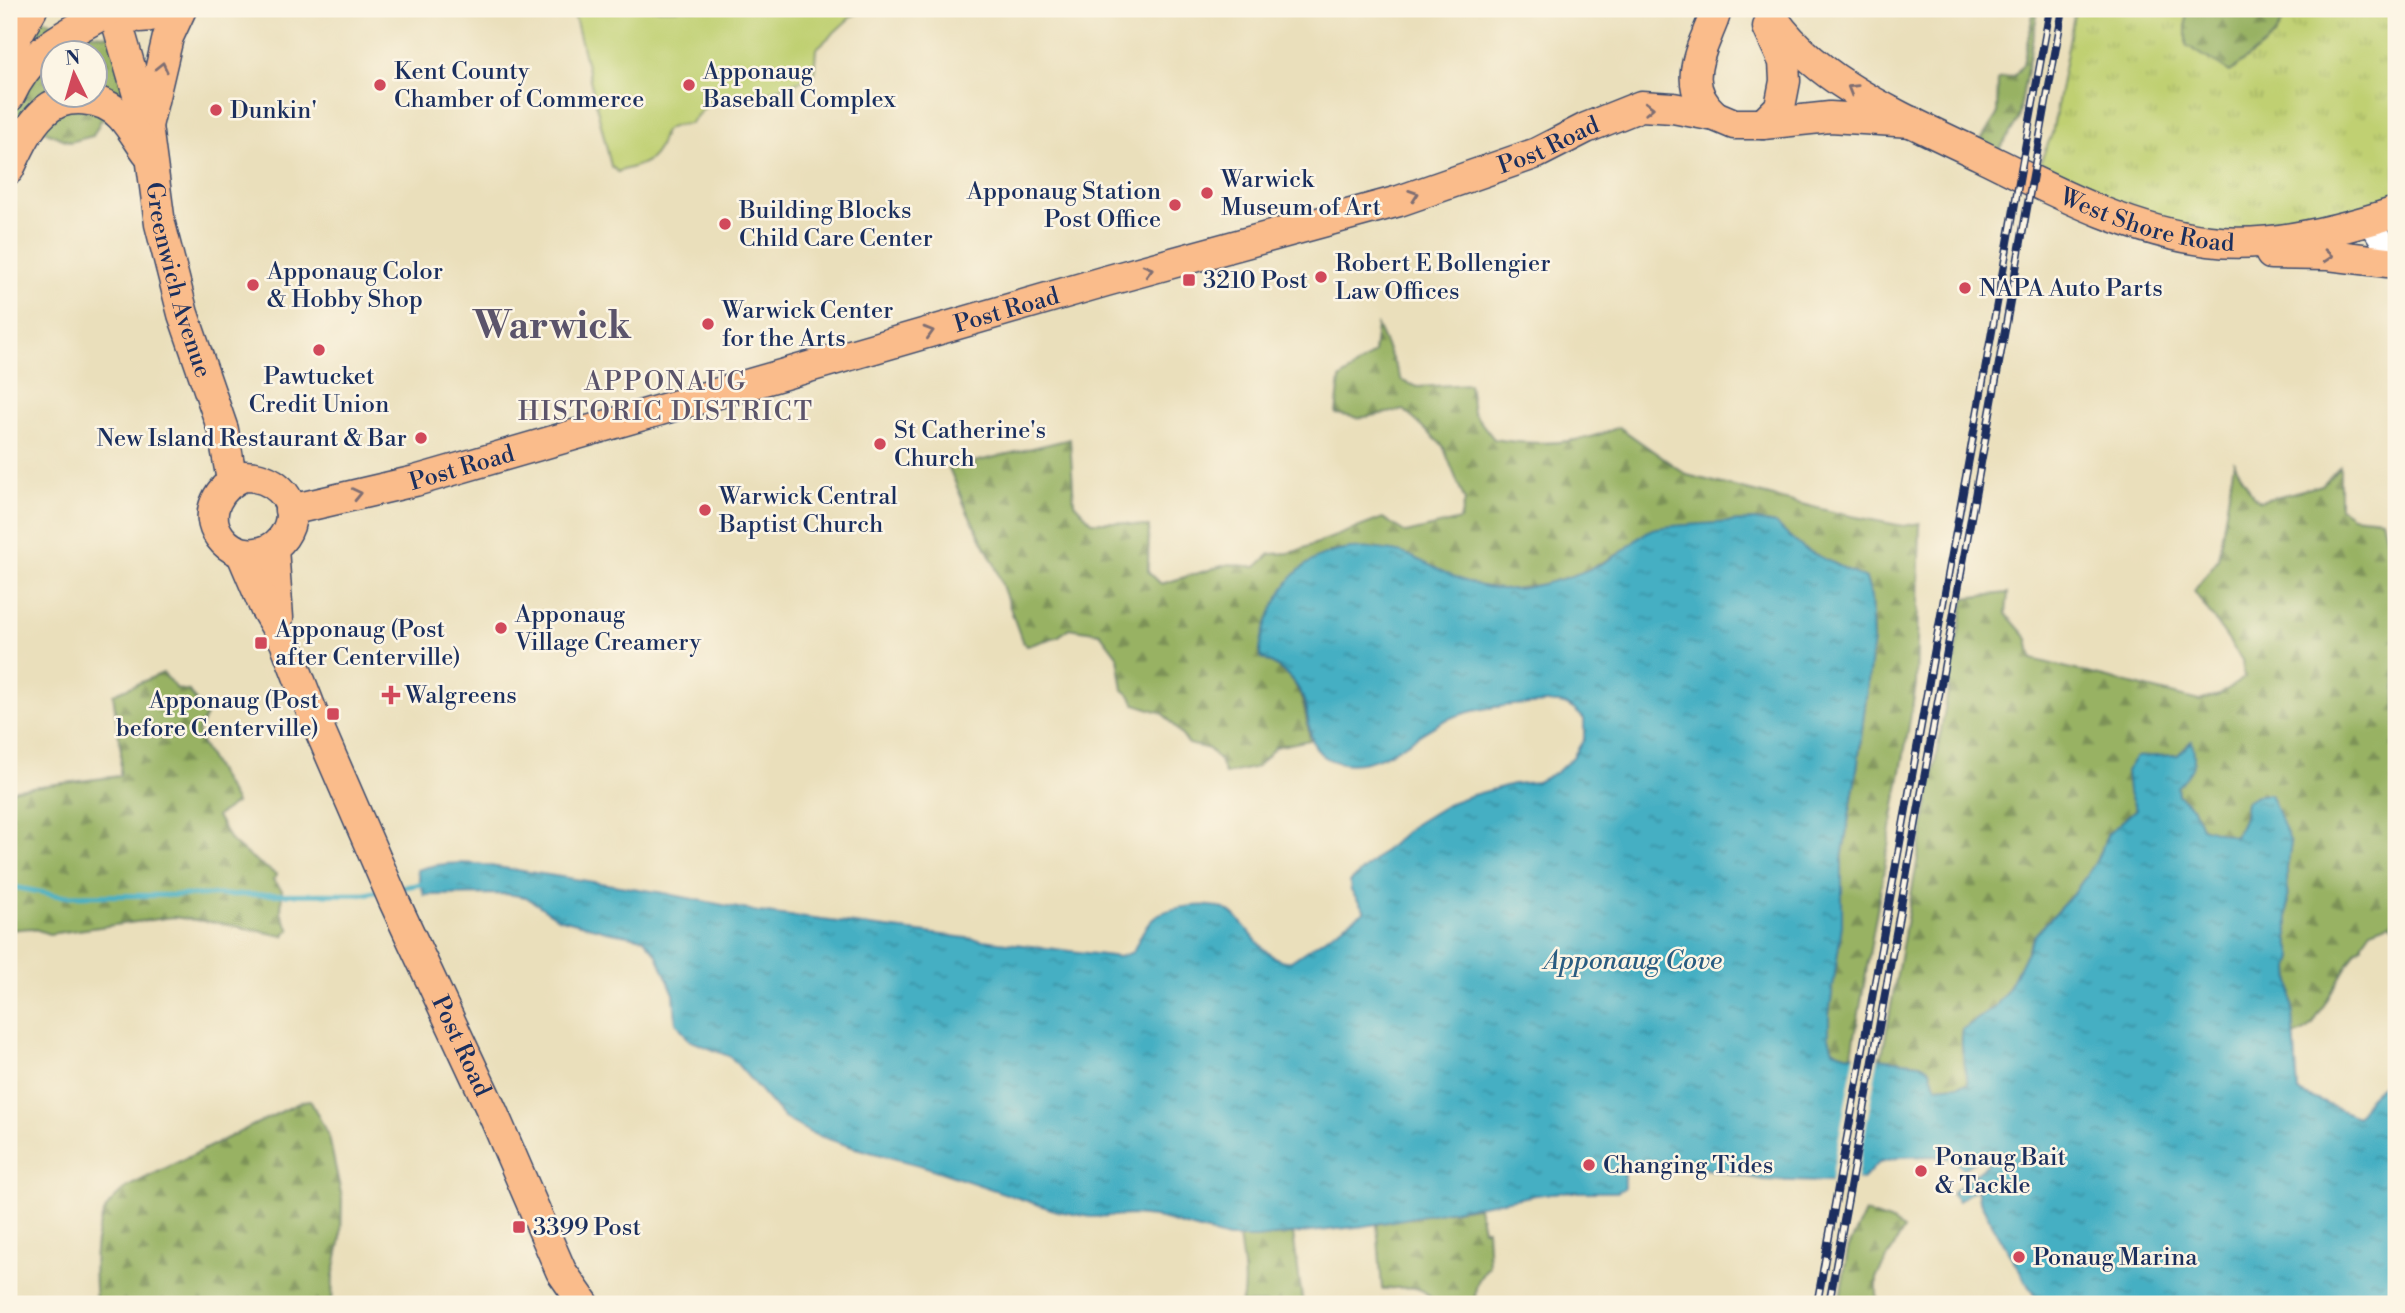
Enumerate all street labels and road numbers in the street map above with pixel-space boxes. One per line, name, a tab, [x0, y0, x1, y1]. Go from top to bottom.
street label: Post Road	[1494, 110, 1604, 181]
street label: Greenwich Avenue	[139, 180, 218, 382]
street label: West Shore Road	[2054, 181, 2236, 259]
street label: Post Road	[951, 281, 1063, 340]
street label: Post Road	[406, 439, 519, 498]
street label: Post Road	[424, 991, 497, 1102]

